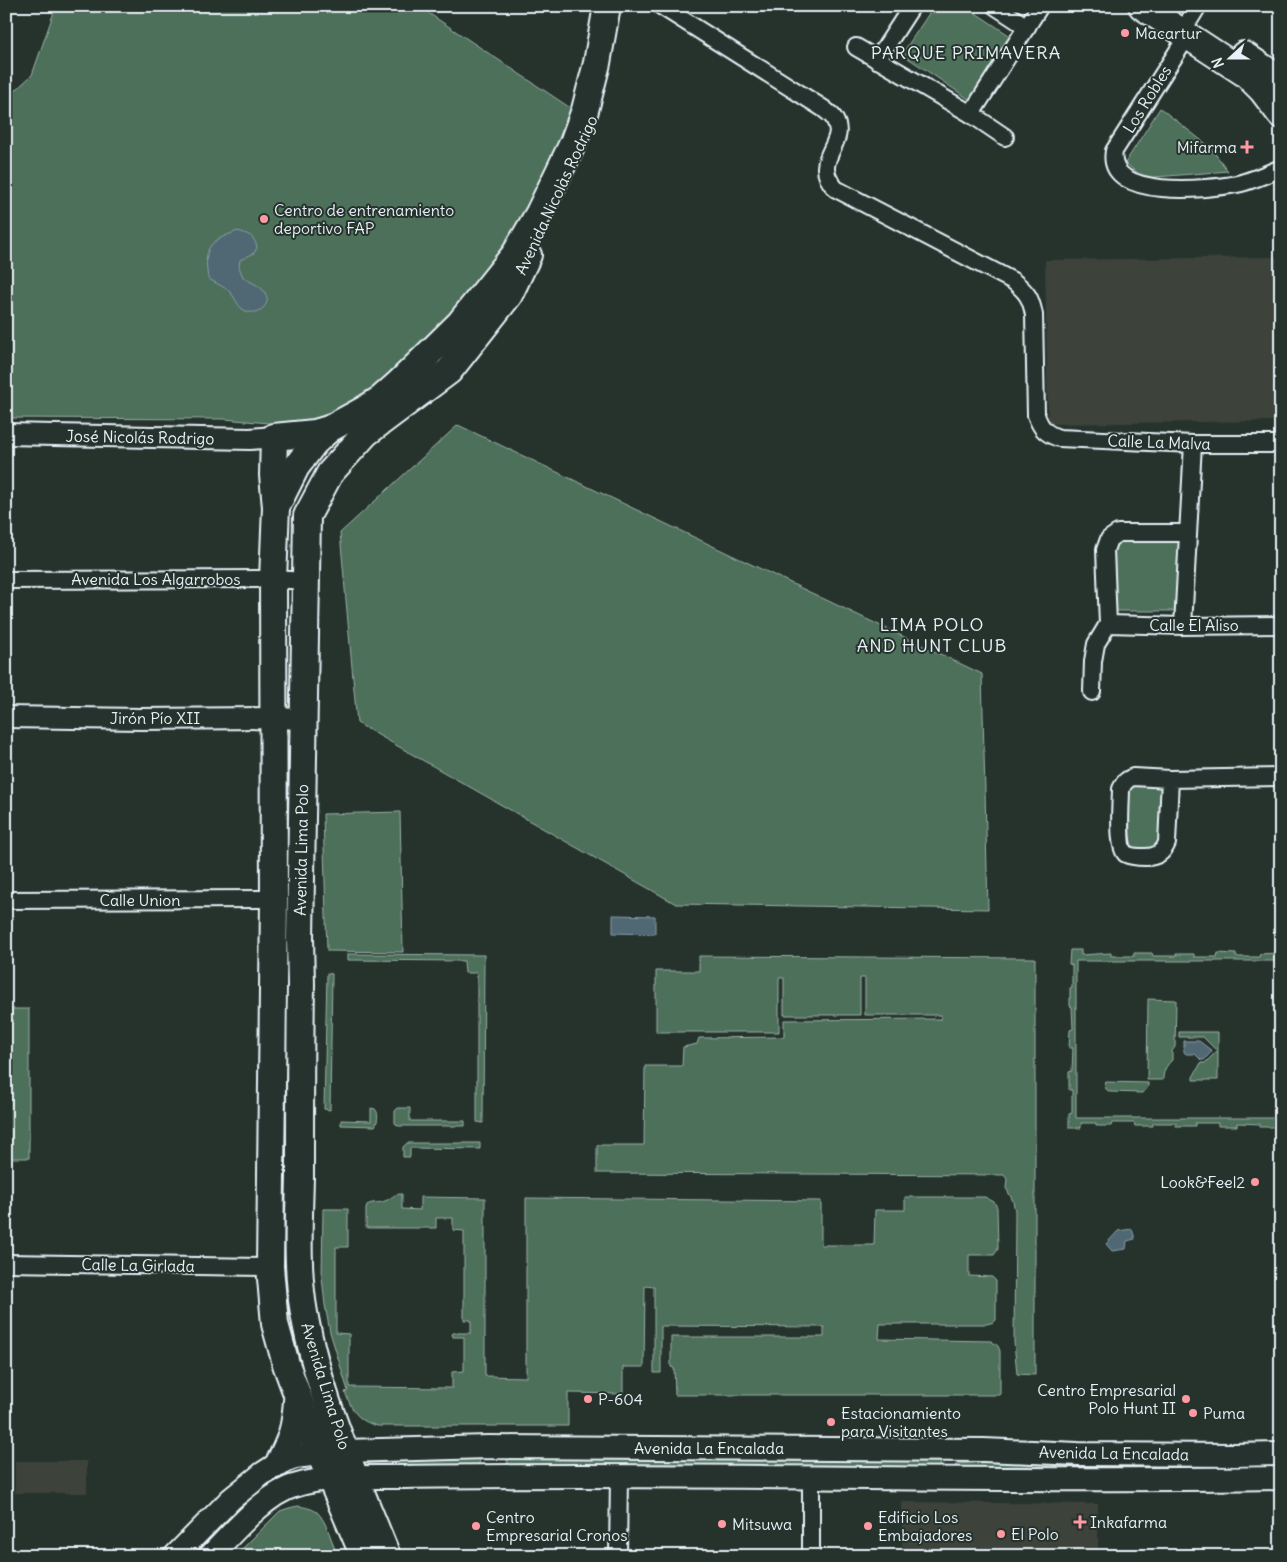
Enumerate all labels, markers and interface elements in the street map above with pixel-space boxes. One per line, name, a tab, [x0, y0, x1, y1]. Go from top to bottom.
place label: Macartur	[1135, 23, 1202, 43]
marker: Macartur	[1119, 27, 1131, 39]
north arrow	[1204, 32, 1254, 82]
district label: PARQUE PRIMAVERA	[871, 41, 1061, 64]
text: N	[1208, 55, 1228, 70]
street label: Los Robles	[1118, 61, 1176, 137]
street label: Avenida Nicolàs Rodrigo	[510, 112, 602, 278]
place label: Mifarma	[1177, 137, 1237, 157]
marker: Mifarma	[1241, 141, 1253, 153]
place label: Centro de entrenamiento deportivo FAP	[274, 200, 454, 238]
marker: Centro de entrenamiento deportivo FAP	[258, 213, 270, 225]
street label: José Nicolás Rodrigo	[66, 426, 214, 448]
street label: Calle La Malva	[1107, 430, 1211, 454]
street label: Avenida Los Algarrobos	[71, 569, 241, 589]
district label: LIMA POLO AND HUNT CLUB	[857, 613, 1007, 657]
street label: Calle El Aliso	[1149, 615, 1239, 635]
street label: Jirón Pío XII	[110, 708, 200, 728]
street label: Avenida Lima Polo	[290, 784, 312, 916]
street label: Calle Union	[99, 890, 181, 910]
place label: Look&Feel2	[1160, 1172, 1245, 1192]
marker: Look&Feel2	[1249, 1176, 1261, 1188]
street label: Calle La Girlada	[81, 1254, 195, 1276]
street label: Avenida Lima Polo	[297, 1320, 355, 1452]
place label: Centro Empresarial Polo Hunt II	[1037, 1380, 1176, 1418]
place label: P-604	[598, 1389, 643, 1409]
marker: P-604	[582, 1393, 594, 1405]
marker: Centro Empresarial Polo Hunt II	[1180, 1393, 1192, 1405]
place label: Estacionamiento para Visitantes	[841, 1403, 961, 1441]
place label: Puma	[1203, 1403, 1245, 1423]
marker: Puma	[1187, 1407, 1199, 1419]
marker: Estacionamiento para Visitantes	[825, 1416, 837, 1428]
street label: Avenida La Encalada	[634, 1438, 784, 1458]
street label: Avenida La Encalada	[1039, 1442, 1189, 1464]
place label: Centro Empresarial Cronos	[486, 1507, 628, 1545]
place label: Edificio Los Embajadores	[878, 1507, 972, 1545]
place label: Inkafarma	[1090, 1512, 1167, 1532]
place label: Mitsuwa	[732, 1514, 792, 1534]
marker: Inkafarma	[1074, 1516, 1086, 1528]
marker: Mitsuwa	[716, 1518, 728, 1530]
marker: Centro Empresarial Cronos	[470, 1520, 482, 1532]
marker: Edificio Los Embajadores	[862, 1520, 874, 1532]
place label: El Polo	[1011, 1524, 1059, 1544]
marker: El Polo	[995, 1528, 1007, 1540]

